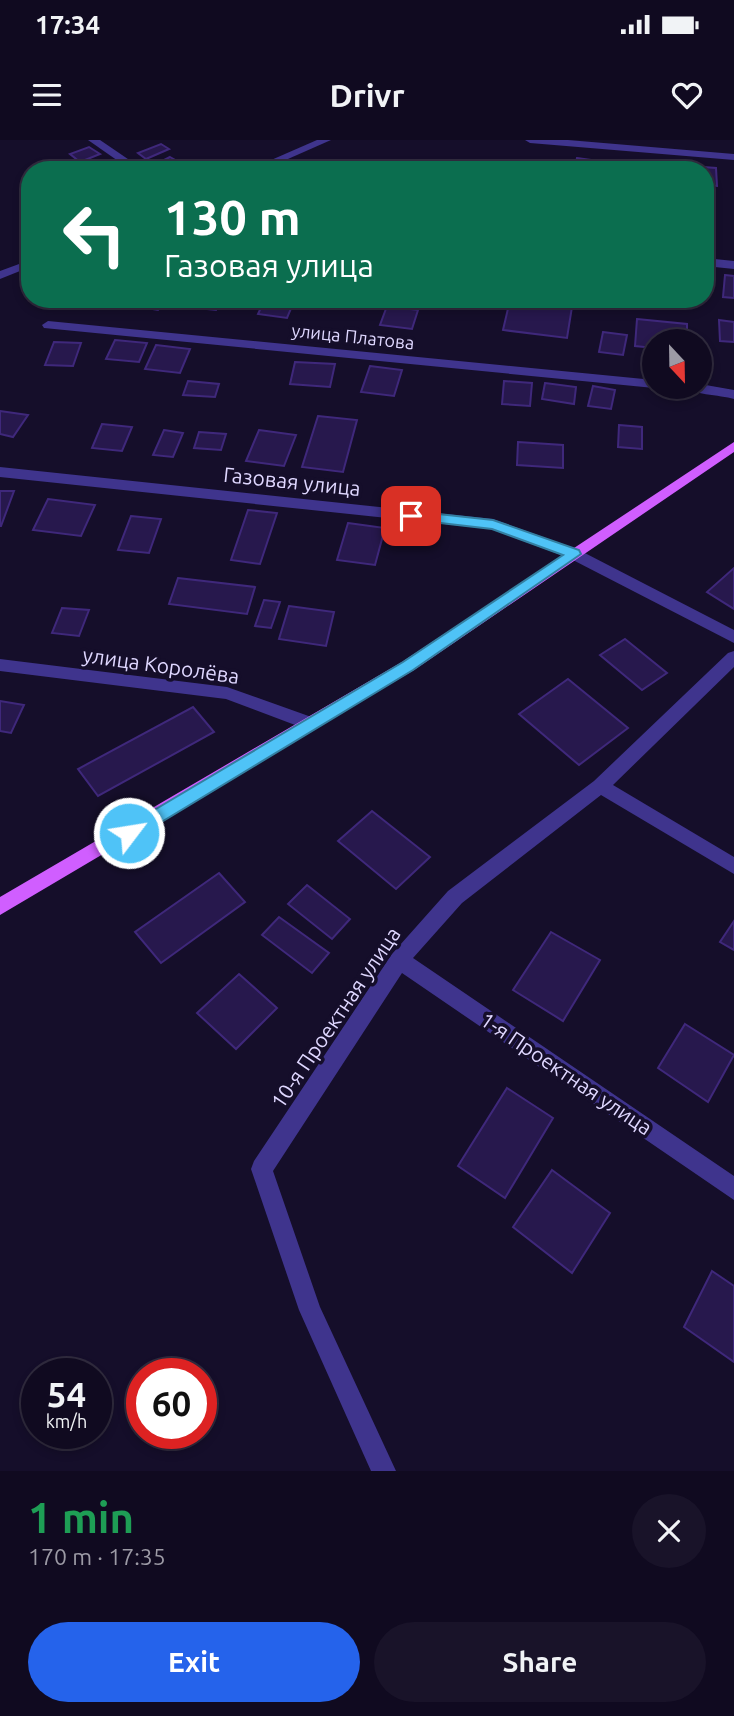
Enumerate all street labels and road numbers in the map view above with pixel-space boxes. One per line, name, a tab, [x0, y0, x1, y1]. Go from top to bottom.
street label: улица Платова	[291, 320, 415, 352]
street label: Газовая улица	[222, 462, 362, 500]
street label: улица Королёва	[81, 642, 241, 688]
street label: 10-я Проектная улица	[266, 922, 405, 1113]
street label: 1-я Проектная улица	[476, 1007, 657, 1139]

